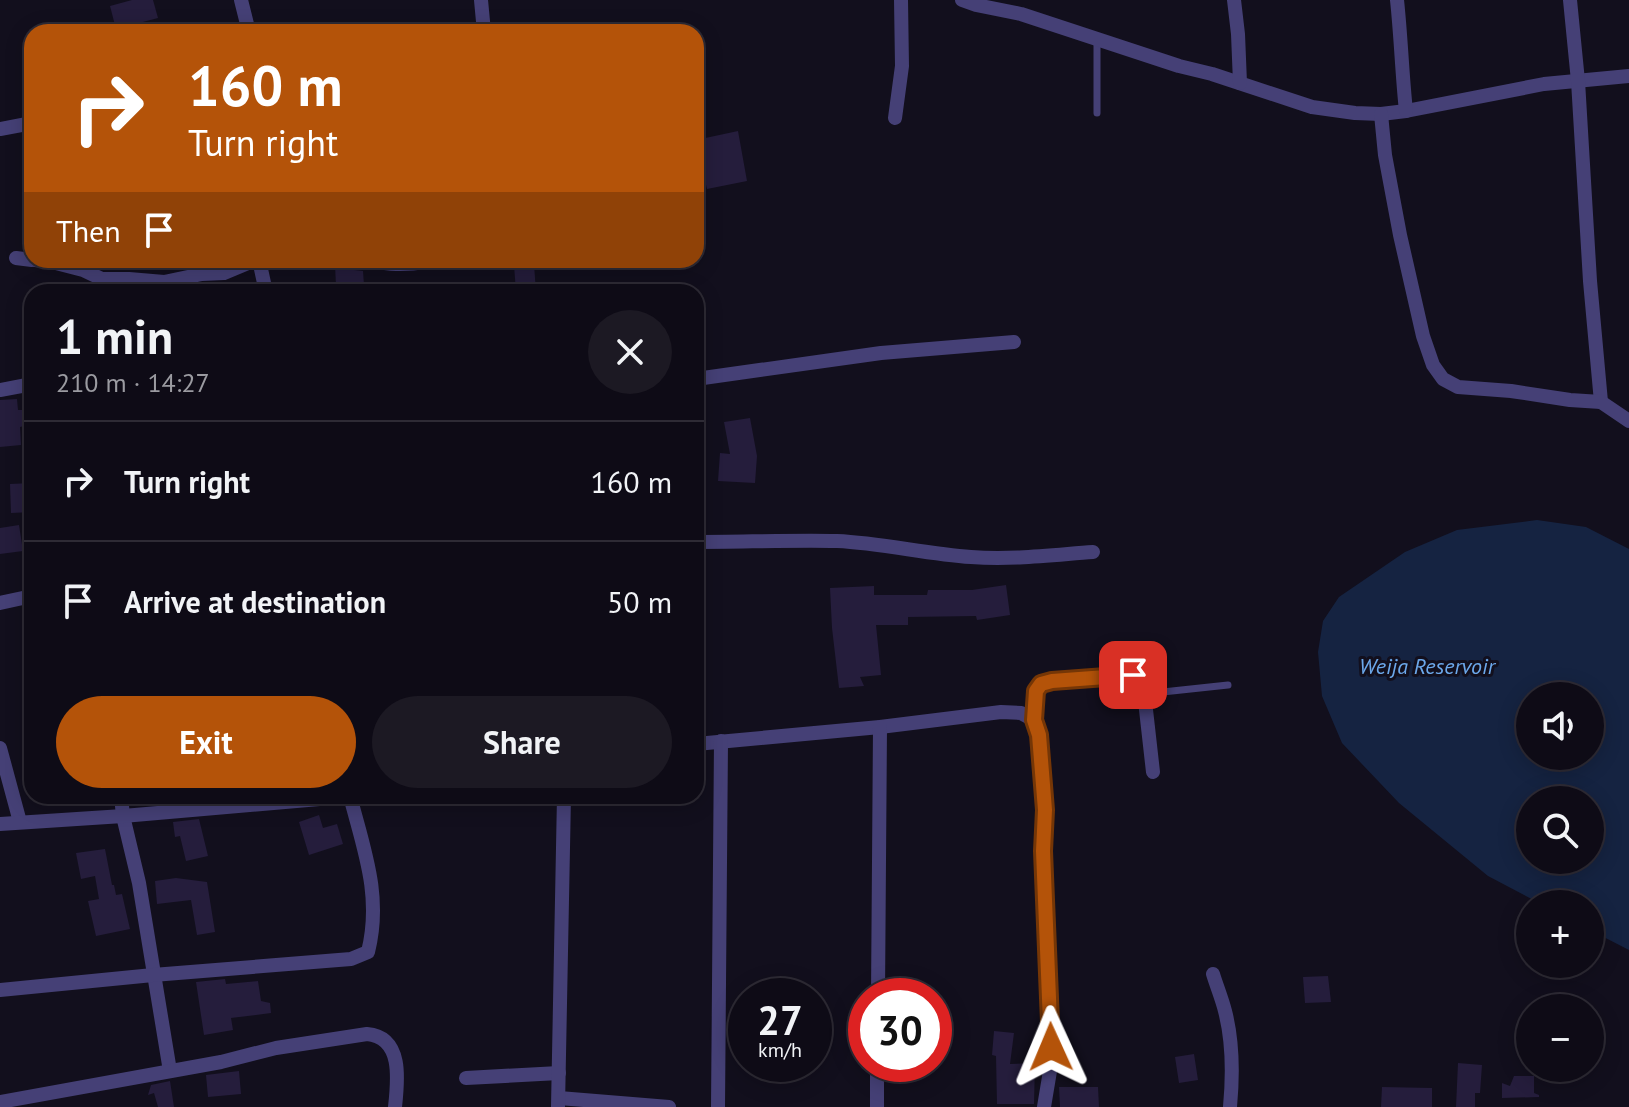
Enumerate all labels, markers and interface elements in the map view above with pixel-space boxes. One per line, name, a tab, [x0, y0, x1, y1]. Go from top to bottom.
text: 160 m	[188, 49, 343, 121]
icon: right	[56, 56, 160, 160]
text: Turn right	[188, 119, 338, 166]
icon: arrive	[137, 208, 181, 252]
text: Then	[56, 211, 121, 250]
text: 1 min	[56, 305, 173, 367]
button: close	[588, 310, 672, 394]
text: 210 m · 14:27	[56, 366, 210, 399]
icon: right	[56, 459, 100, 503]
text: Turn right	[124, 462, 250, 501]
text: 160 m	[591, 462, 672, 501]
icon: arrive	[56, 579, 100, 623]
text: Arrive at destination	[124, 582, 386, 621]
text: 50 m	[607, 582, 672, 621]
pin	[1099, 641, 1167, 709]
water label: Weija Reservoir	[1359, 652, 1497, 680]
icon: arrive	[1111, 653, 1155, 697]
map controls	[1516, 682, 1604, 1082]
button: sound	[1516, 682, 1604, 770]
button: Exit	[56, 696, 356, 788]
button: Share	[372, 696, 672, 788]
button: search	[1516, 786, 1604, 874]
button: +	[1516, 890, 1604, 978]
speed limit sign: 30	[848, 978, 952, 1082]
text: 27	[757, 994, 803, 1046]
button: −	[1516, 994, 1604, 1082]
position arrow	[1009, 1005, 1093, 1089]
text: km/h	[758, 1037, 802, 1063]

